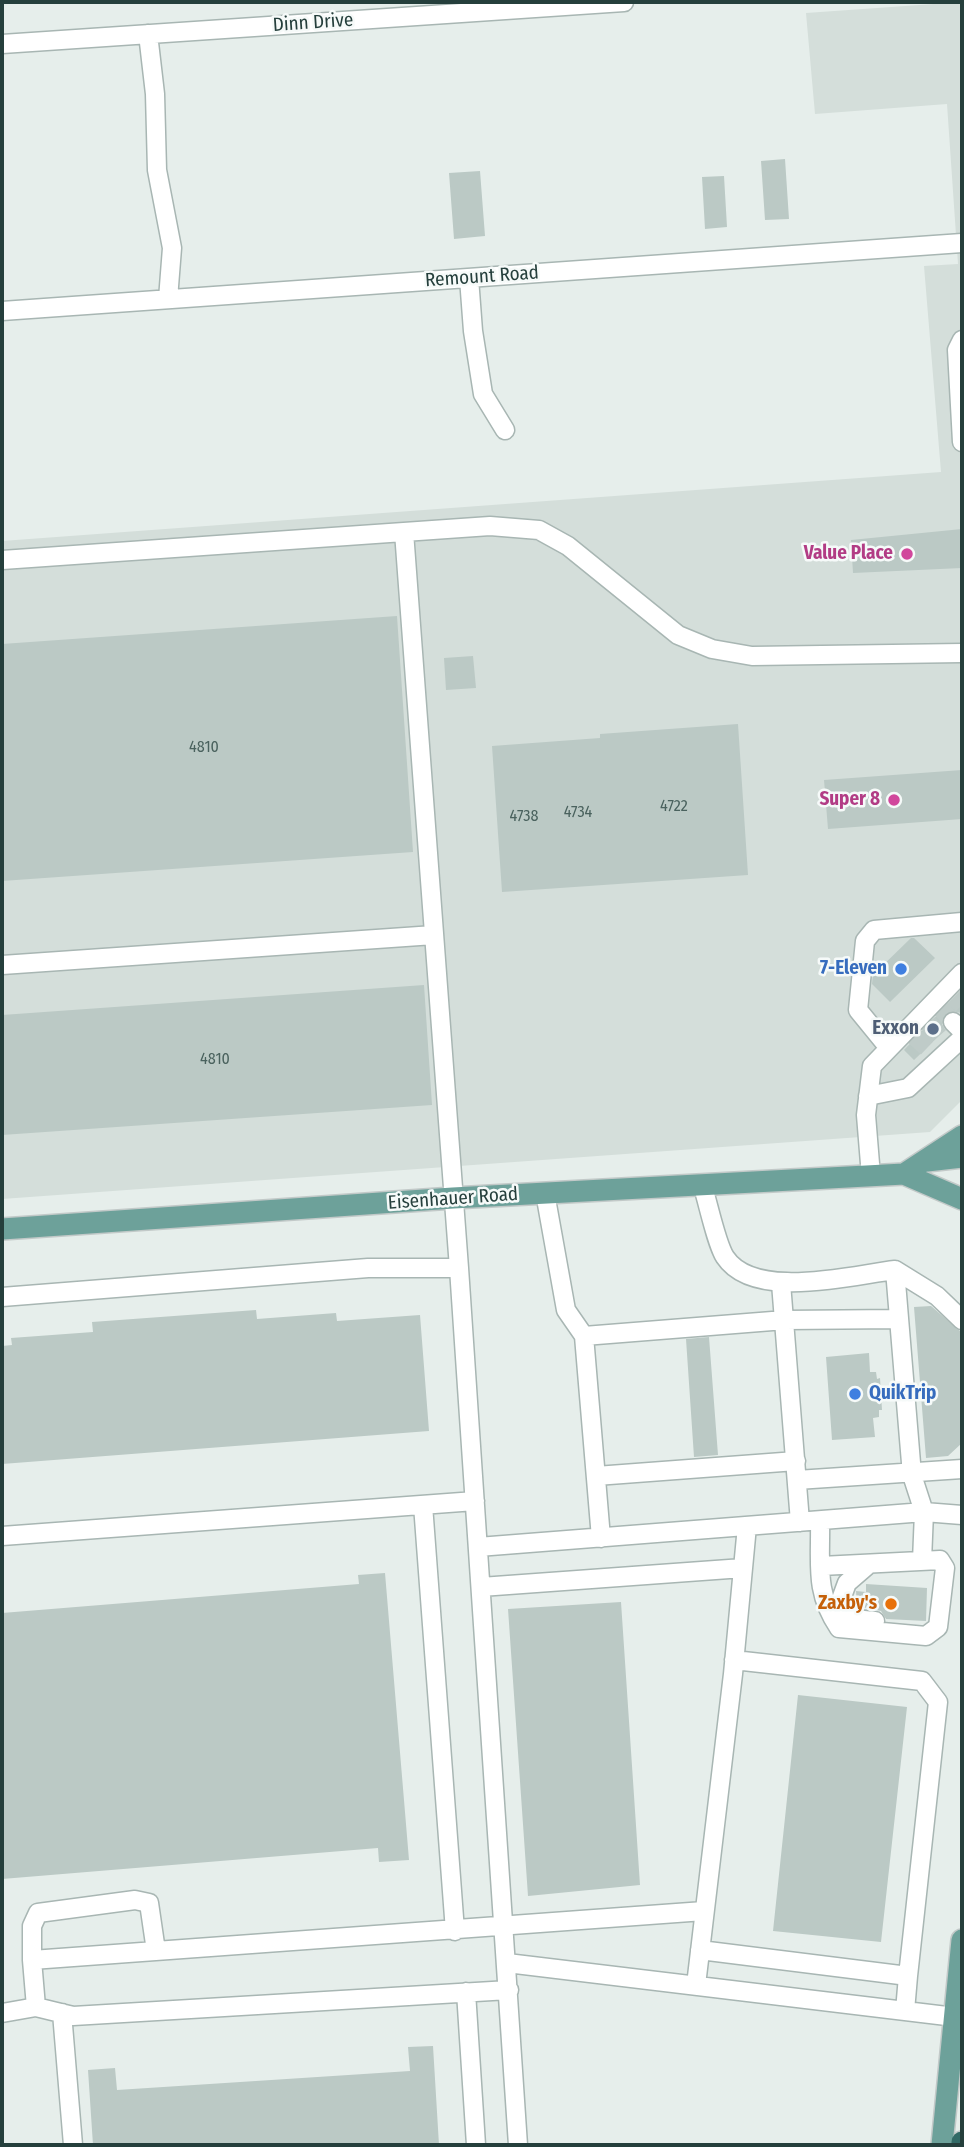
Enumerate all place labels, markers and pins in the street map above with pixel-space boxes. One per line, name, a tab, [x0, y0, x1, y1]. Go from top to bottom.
place label: Value Place	[804, 543, 893, 565]
marker: Value Place	[899, 546, 915, 562]
place label: Super 8	[819, 789, 880, 811]
marker: Super 8	[886, 792, 902, 808]
place label: 7-Eleven	[820, 958, 887, 980]
marker: 7-Eleven	[893, 961, 909, 977]
place label: Exxon	[872, 1018, 919, 1040]
marker: Exxon	[925, 1021, 941, 1037]
place label: QuikTrip	[869, 1383, 936, 1405]
marker: QuikTrip	[847, 1386, 863, 1402]
place label: Zaxby's	[818, 1593, 877, 1615]
marker: Zaxby's	[883, 1596, 899, 1612]

